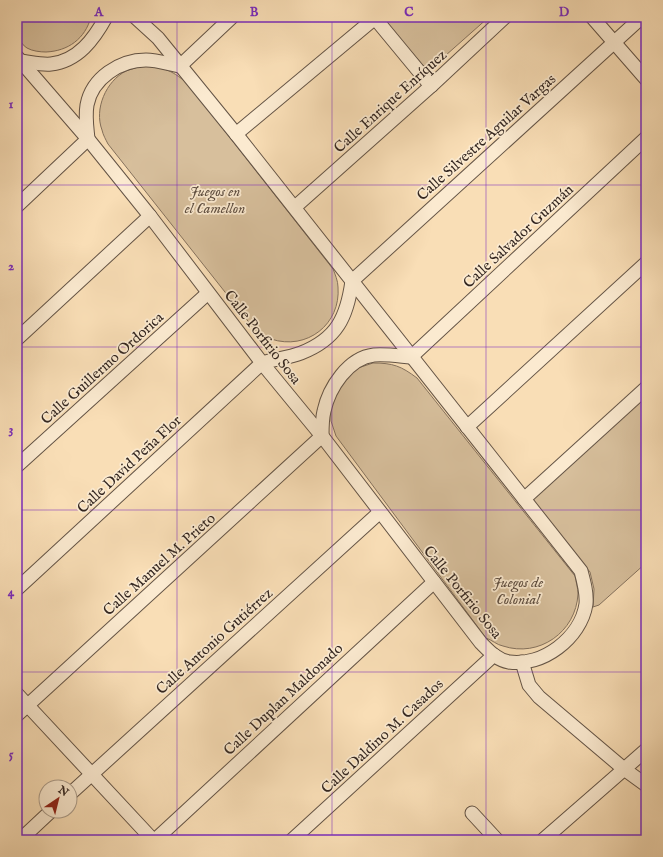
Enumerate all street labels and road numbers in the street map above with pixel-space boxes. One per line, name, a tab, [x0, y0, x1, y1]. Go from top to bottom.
street label: Calle Enrique Enríquez	[330, 46, 451, 157]
street label: Calle Silvestre Aguilar Vargas	[413, 70, 560, 205]
street label: Calle Salvador Guzmán	[459, 180, 578, 292]
street label: Calle Porfirio Sosa	[220, 286, 306, 389]
street label: Calle Guillermo Ordorica	[37, 308, 168, 429]
street label: Calle David Peña Flor	[73, 411, 186, 518]
street label: Calle Manuel M. Prieto	[99, 509, 220, 620]
street label: Calle Porfirio Sosa	[419, 542, 506, 643]
street label: Calle Antonio Gutiérrez	[152, 584, 277, 699]
street label: Calle Duplan Maldonado	[220, 639, 347, 760]
street label: Calle Daldino M. Casados	[317, 675, 447, 798]

